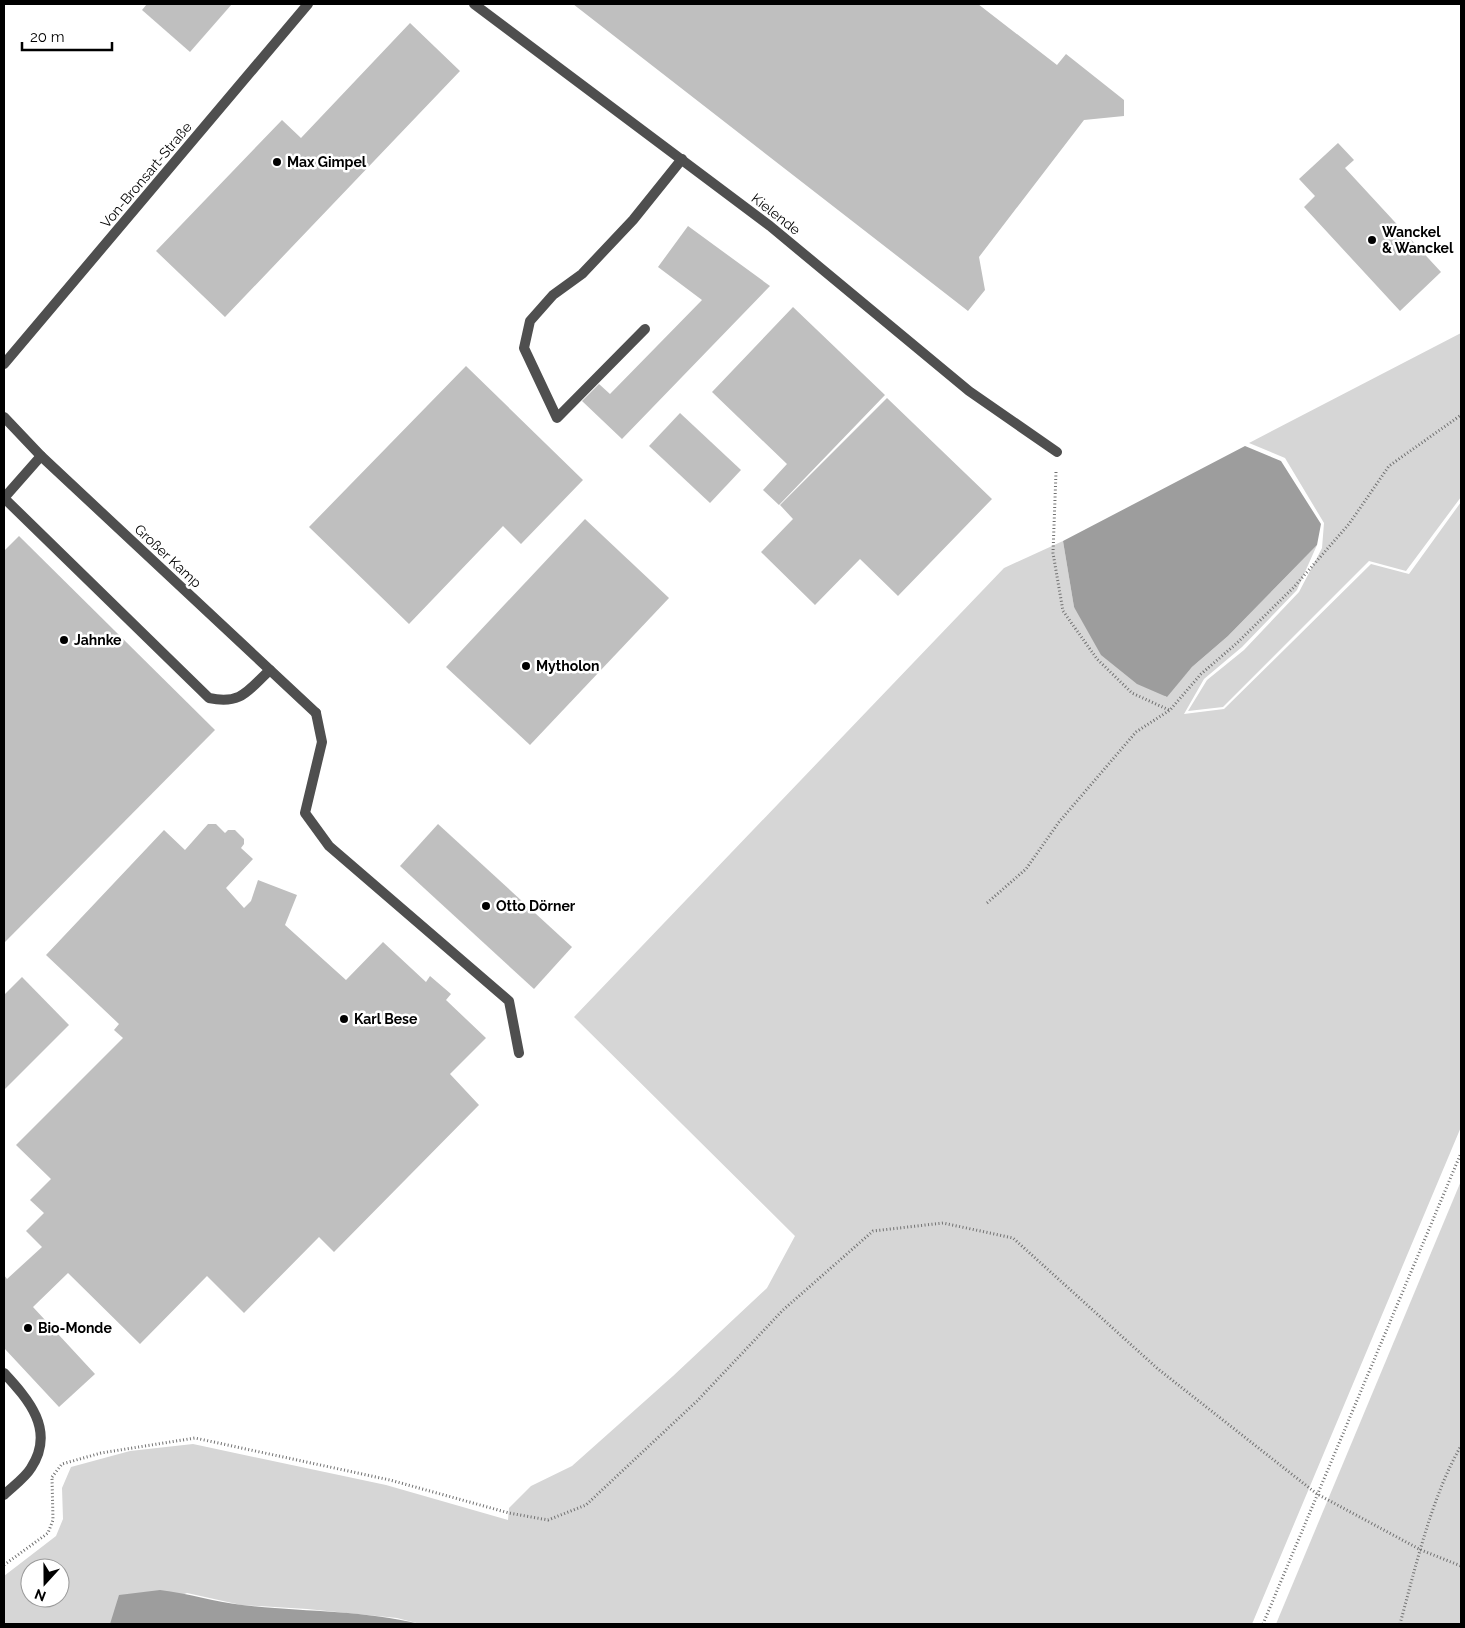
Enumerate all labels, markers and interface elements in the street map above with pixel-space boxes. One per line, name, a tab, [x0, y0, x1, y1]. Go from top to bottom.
scale bar	[22, 20, 112, 52]
text: 20 m	[30, 28, 65, 46]
street label: Von-Bronsart-Straße	[97, 119, 195, 231]
place label: Max Gimpel	[287, 154, 367, 170]
marker: Max Gimpel	[271, 156, 283, 168]
street label: Kielende	[748, 190, 804, 238]
place label: Wanckel & Wanckel	[1382, 224, 1454, 256]
marker: Wanckel & Wanckel	[1366, 234, 1378, 246]
street label: Großer Kamp	[131, 521, 205, 591]
place label: Jahnke	[74, 632, 122, 648]
marker: Jahnke	[58, 634, 70, 646]
place label: Mytholon	[536, 658, 600, 674]
marker: Mytholon	[520, 660, 532, 672]
place label: Otto Dörner	[496, 898, 576, 914]
marker: Otto Dörner	[480, 900, 492, 912]
place label: Karl Bese	[354, 1011, 418, 1027]
marker: Karl Bese	[338, 1013, 350, 1025]
place label: Bio-Monde	[38, 1320, 112, 1336]
marker: Bio-Monde	[22, 1322, 34, 1334]
north arrow	[20, 1558, 70, 1608]
text: N	[32, 1586, 48, 1605]

